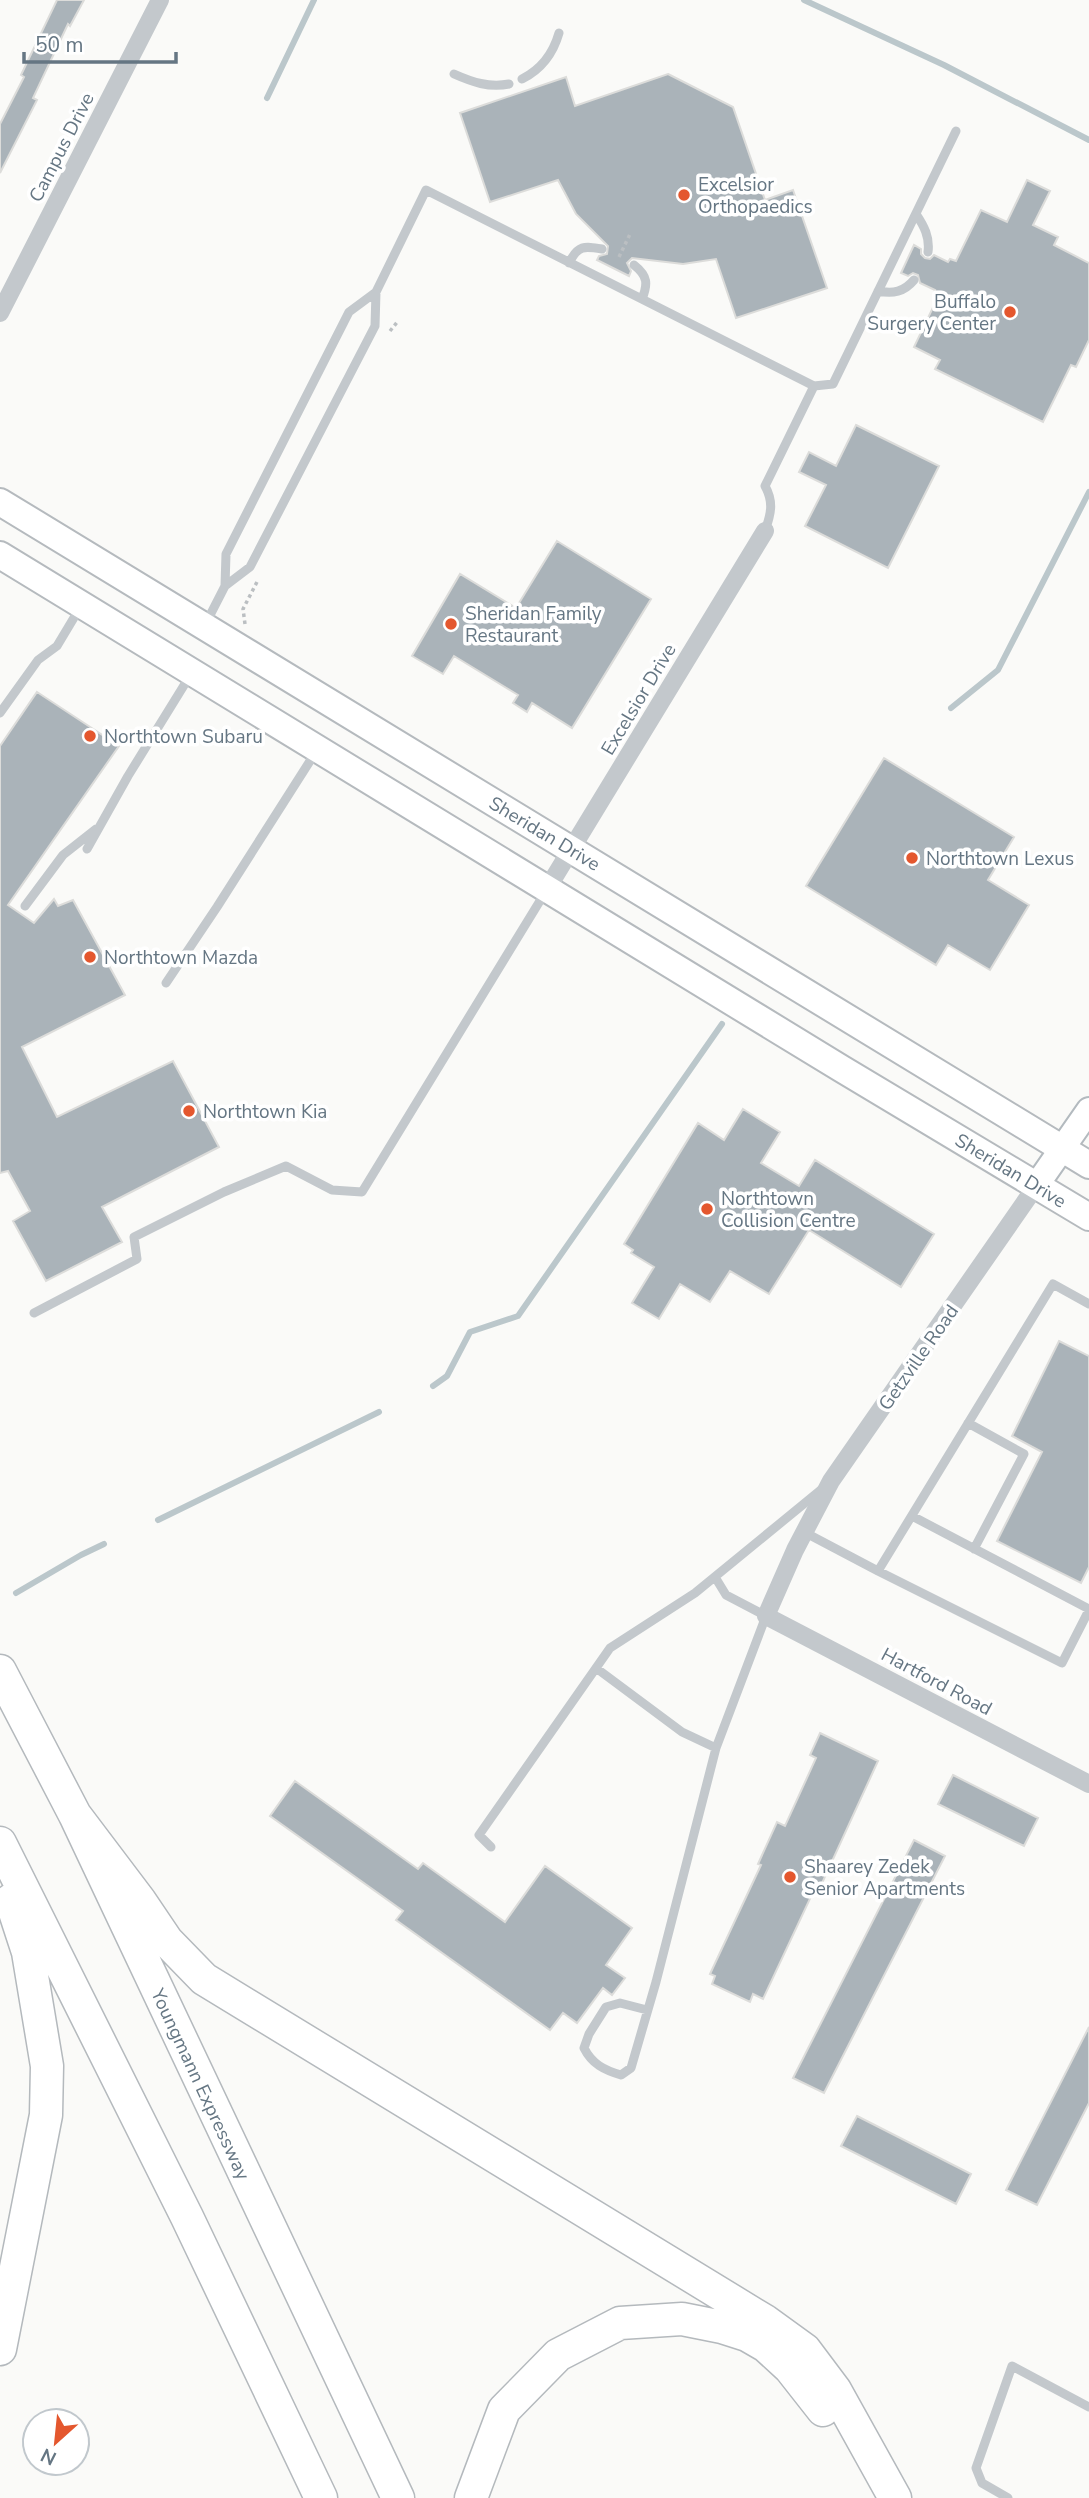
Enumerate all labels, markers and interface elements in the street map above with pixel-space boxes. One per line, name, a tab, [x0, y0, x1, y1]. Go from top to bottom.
scale bar	[24, 21, 177, 65]
text: 50 m	[35, 31, 84, 59]
street label: Campus Drive	[23, 88, 101, 207]
place label: Excelsior Orthopaedics	[698, 172, 813, 220]
marker: Excelsior Orthopaedics	[676, 187, 692, 203]
place label: Buffalo Surgery Center	[867, 289, 996, 337]
marker: Buffalo Surgery Center	[1002, 304, 1018, 320]
place label: Sheridan Family Restaurant	[465, 601, 602, 649]
marker: Sheridan Family Restaurant	[443, 616, 459, 632]
street label: Excelsior Drive	[595, 639, 682, 760]
place label: Northtown Subaru	[104, 724, 263, 750]
marker: Northtown Subaru	[82, 728, 98, 744]
street label: Sheridan Drive	[484, 790, 605, 877]
place label: Northtown Lexus	[926, 846, 1074, 872]
marker: Northtown Lexus	[904, 850, 920, 866]
place label: Northtown Mazda	[104, 945, 258, 971]
marker: Northtown Mazda	[82, 949, 98, 965]
place label: Northtown Kia	[203, 1099, 327, 1125]
marker: Northtown Kia	[181, 1103, 197, 1119]
street label: Sheridan Drive	[950, 1127, 1071, 1214]
place label: Northtown Collision Centre	[721, 1186, 856, 1234]
marker: Northtown Collision Centre	[699, 1201, 715, 1217]
street label: Getzville Road	[873, 1299, 965, 1416]
street label: Hartford Road	[877, 1642, 996, 1722]
place label: Shaarey Zedek Senior Apartments	[804, 1854, 965, 1902]
marker: Shaarey Zedek Senior Apartments	[782, 1869, 798, 1885]
street label: Youngmann Expressway	[144, 1984, 256, 2185]
north arrow	[21, 2407, 91, 2477]
text: N	[36, 2441, 61, 2471]

